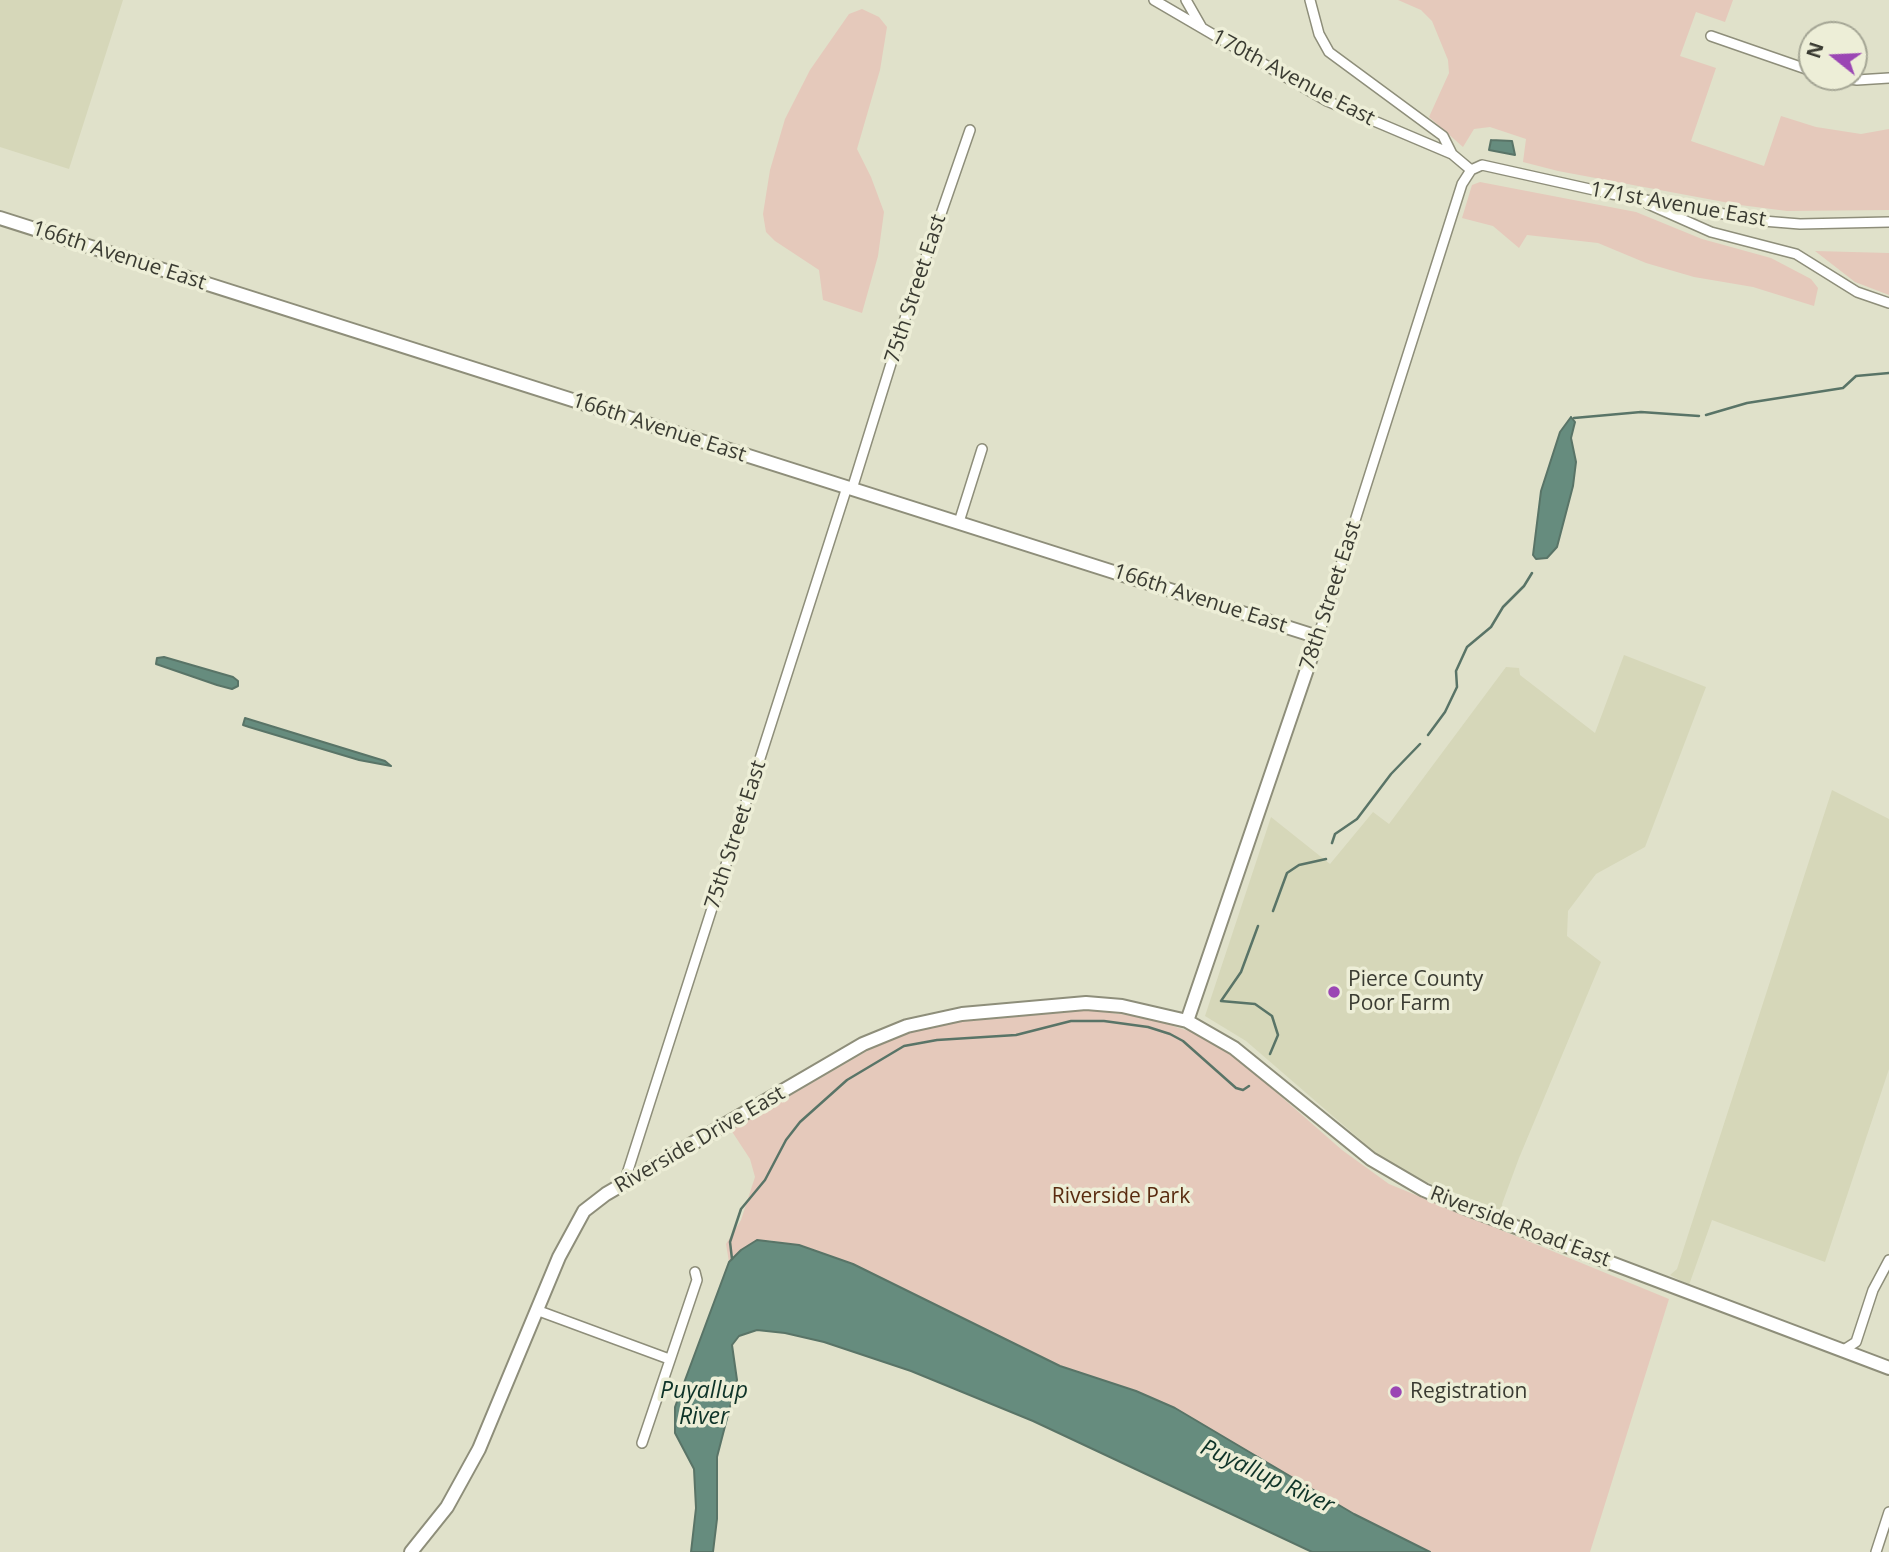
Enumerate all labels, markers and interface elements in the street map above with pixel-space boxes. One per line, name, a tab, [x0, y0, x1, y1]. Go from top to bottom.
north arrow	[1798, 21, 1868, 91]
street label: 170th Avenue East	[1207, 24, 1379, 132]
text: N	[1800, 39, 1830, 62]
street label: 171st Avenue East	[1588, 177, 1768, 233]
street label: 75th Street East	[880, 212, 952, 366]
street label: 166th Avenue East	[29, 216, 209, 296]
street label: 166th Avenue East	[569, 388, 749, 468]
street label: 78th Street East	[1295, 519, 1367, 673]
street label: 166th Avenue East	[1110, 559, 1290, 639]
street label: 75th Street East	[700, 758, 772, 912]
place label: Pierce County Poor Farm	[1348, 967, 1483, 1017]
marker: Pierce County Poor Farm	[1326, 984, 1342, 1000]
street label: Riverside Drive East	[610, 1081, 790, 1199]
street label: Riverside Road East	[1426, 1181, 1614, 1273]
park label: Riverside Park	[1052, 1184, 1190, 1210]
water label: Puyallup River	[660, 1377, 748, 1431]
place label: Registration	[1410, 1379, 1527, 1405]
marker: Registration	[1388, 1384, 1404, 1400]
water label: Puyallup River	[1196, 1434, 1338, 1520]

